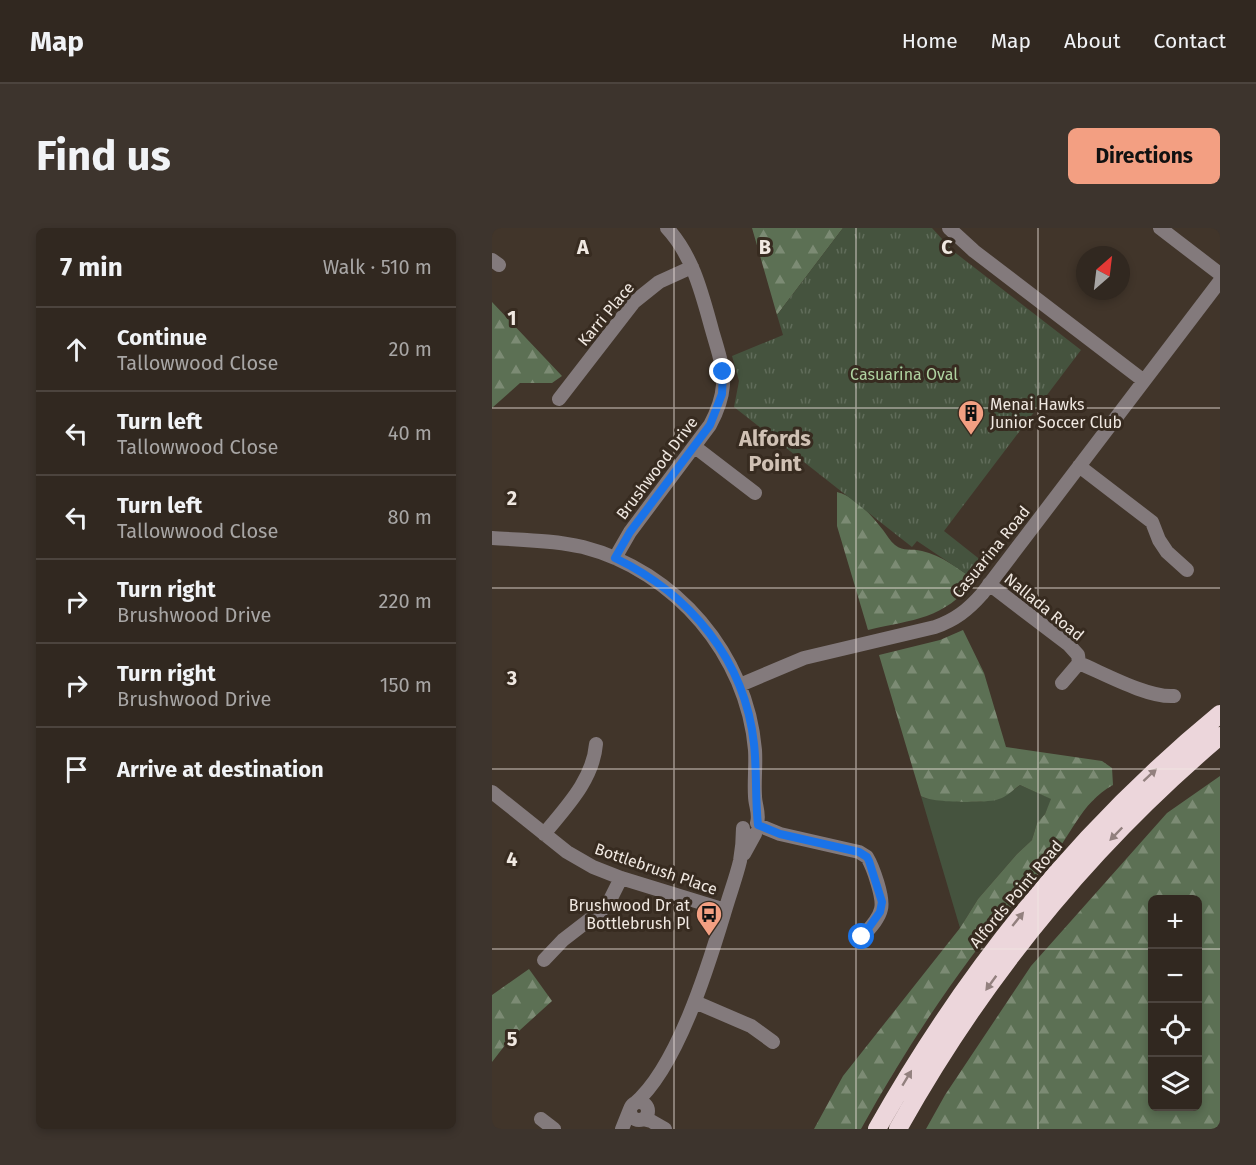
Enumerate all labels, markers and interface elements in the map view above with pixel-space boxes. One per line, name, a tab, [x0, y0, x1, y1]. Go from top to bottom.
text: Map	[30, 25, 84, 58]
text: Home	[902, 28, 958, 54]
text: Map	[991, 28, 1031, 54]
text: About	[1064, 28, 1121, 54]
text: Contact	[1154, 28, 1226, 54]
button: Directions	[1068, 128, 1220, 184]
text: Find us	[36, 131, 171, 181]
text: A	[576, 235, 590, 259]
text: B	[759, 235, 771, 259]
text: C	[941, 235, 953, 259]
north arrow	[1076, 246, 1130, 300]
text: 7 min	[60, 252, 123, 283]
text: Walk · 510 m	[323, 255, 432, 279]
street label: Karri Place	[574, 278, 638, 350]
text: 1	[507, 306, 517, 330]
text: Continue	[117, 324, 207, 351]
icon: ahead	[60, 333, 93, 366]
text: 20 m	[389, 337, 432, 361]
text: Tallowwood Close	[117, 351, 278, 375]
route end	[709, 358, 735, 384]
park label: Casuarina Oval	[850, 365, 958, 384]
place label: Menai Hawks Junior Soccer Club	[990, 395, 1122, 432]
building icon: Menai Hawks Junior Soccer Club	[956, 398, 986, 436]
text: Turn left	[117, 408, 202, 435]
street label: Brushwood Drive	[612, 413, 702, 523]
icon: left	[60, 417, 93, 450]
text: 40 m	[388, 421, 432, 445]
district label: Alfords Point	[738, 425, 811, 477]
text: Tallowwood Close	[117, 435, 278, 459]
text: 2	[507, 486, 517, 510]
text: Turn left	[117, 492, 202, 519]
icon: left	[60, 501, 93, 534]
street label: Casuarina Road	[948, 502, 1034, 602]
text: 80 m	[387, 505, 432, 529]
text: Tallowwood Close	[117, 519, 278, 543]
street label: Nallada Road	[1000, 569, 1088, 645]
text: Turn right	[117, 576, 216, 603]
icon: right	[60, 585, 93, 618]
text: 220 m	[379, 589, 432, 613]
text: Brushwood Drive	[117, 603, 271, 627]
text: Turn right	[117, 660, 216, 687]
text: 3	[506, 666, 517, 690]
icon: right	[60, 669, 93, 702]
text: 150 m	[380, 673, 432, 697]
text: Brushwood Drive	[117, 687, 271, 711]
icon: arrive	[60, 753, 93, 786]
text: Arrive at destination	[117, 756, 324, 783]
one-way arrow	[1143, 769, 1157, 783]
one-way arrow	[1109, 826, 1123, 841]
street label: Alfords Point Road	[966, 836, 1066, 952]
street label: Bottlebrush Place	[592, 839, 720, 899]
text: 4	[506, 847, 518, 871]
map controls	[1148, 895, 1202, 1111]
button: +	[1148, 895, 1202, 949]
place label: Brushwood Dr at Bottlebrush Pl	[569, 896, 690, 933]
bus stop icon: Brushwood Dr at Bottlebrush Pl	[694, 899, 724, 937]
one-way arrow	[1012, 911, 1024, 926]
route start	[848, 923, 874, 949]
button: −	[1148, 949, 1202, 1003]
one-way arrow	[985, 974, 997, 990]
button: locate	[1148, 1003, 1202, 1057]
text: 5	[507, 1027, 518, 1051]
button: layers	[1148, 1057, 1202, 1111]
one-way arrow	[901, 1070, 912, 1086]

